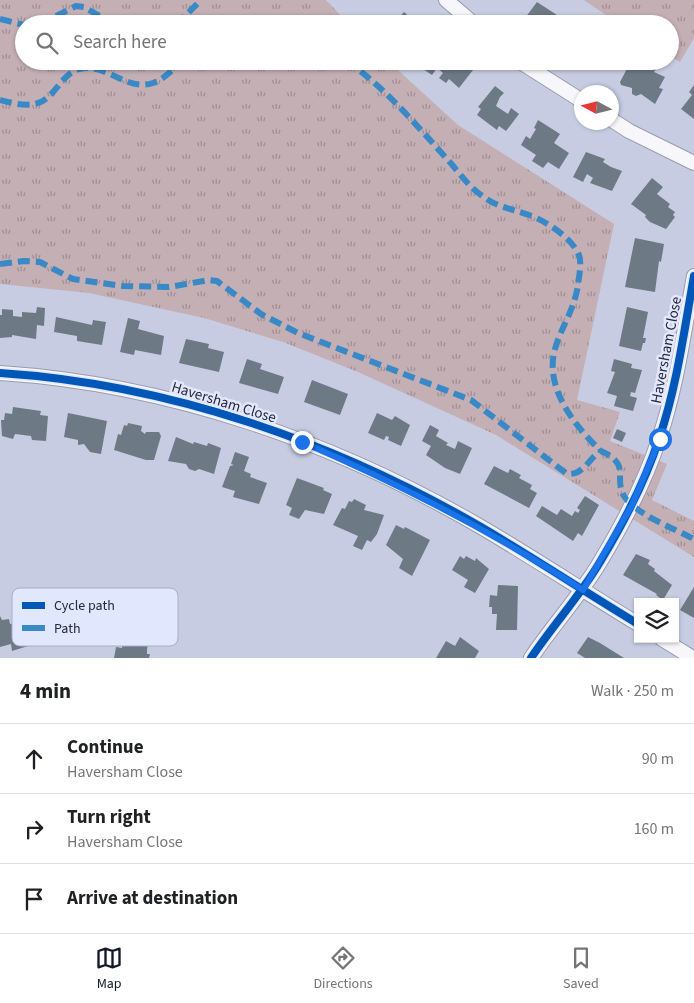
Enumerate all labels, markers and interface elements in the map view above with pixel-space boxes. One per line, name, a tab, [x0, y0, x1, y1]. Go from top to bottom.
search box	[15, 15, 679, 70]
icon: search	[33, 29, 61, 57]
text: Search here	[73, 29, 167, 56]
north arrow	[574, 85, 619, 130]
street label: Haversham Close	[646, 295, 687, 405]
street label: Haversham Close	[169, 377, 279, 428]
route start	[649, 428, 672, 451]
route end	[291, 431, 314, 454]
legend	[12, 588, 178, 646]
text: Cycle path	[54, 596, 115, 616]
map controls	[634, 598, 679, 643]
button: layers	[634, 598, 679, 643]
text: Path	[54, 619, 81, 639]
text: 4 min	[20, 676, 71, 706]
text: Walk · 250 m	[591, 680, 674, 702]
text: Continue	[67, 734, 144, 761]
icon: ahead	[20, 745, 48, 773]
text: 90 m	[642, 748, 674, 770]
text: Haversham Close	[67, 761, 183, 783]
text: Turn right	[67, 804, 151, 831]
icon: right	[20, 815, 48, 843]
text: 160 m	[634, 818, 674, 840]
text: Haversham Close	[67, 831, 183, 853]
icon: arrive	[20, 885, 48, 913]
text: Arrive at destination	[67, 885, 238, 912]
tab: Map	[95, 944, 123, 994]
tab: Directions	[313, 944, 373, 994]
tab: Saved	[563, 944, 599, 994]

